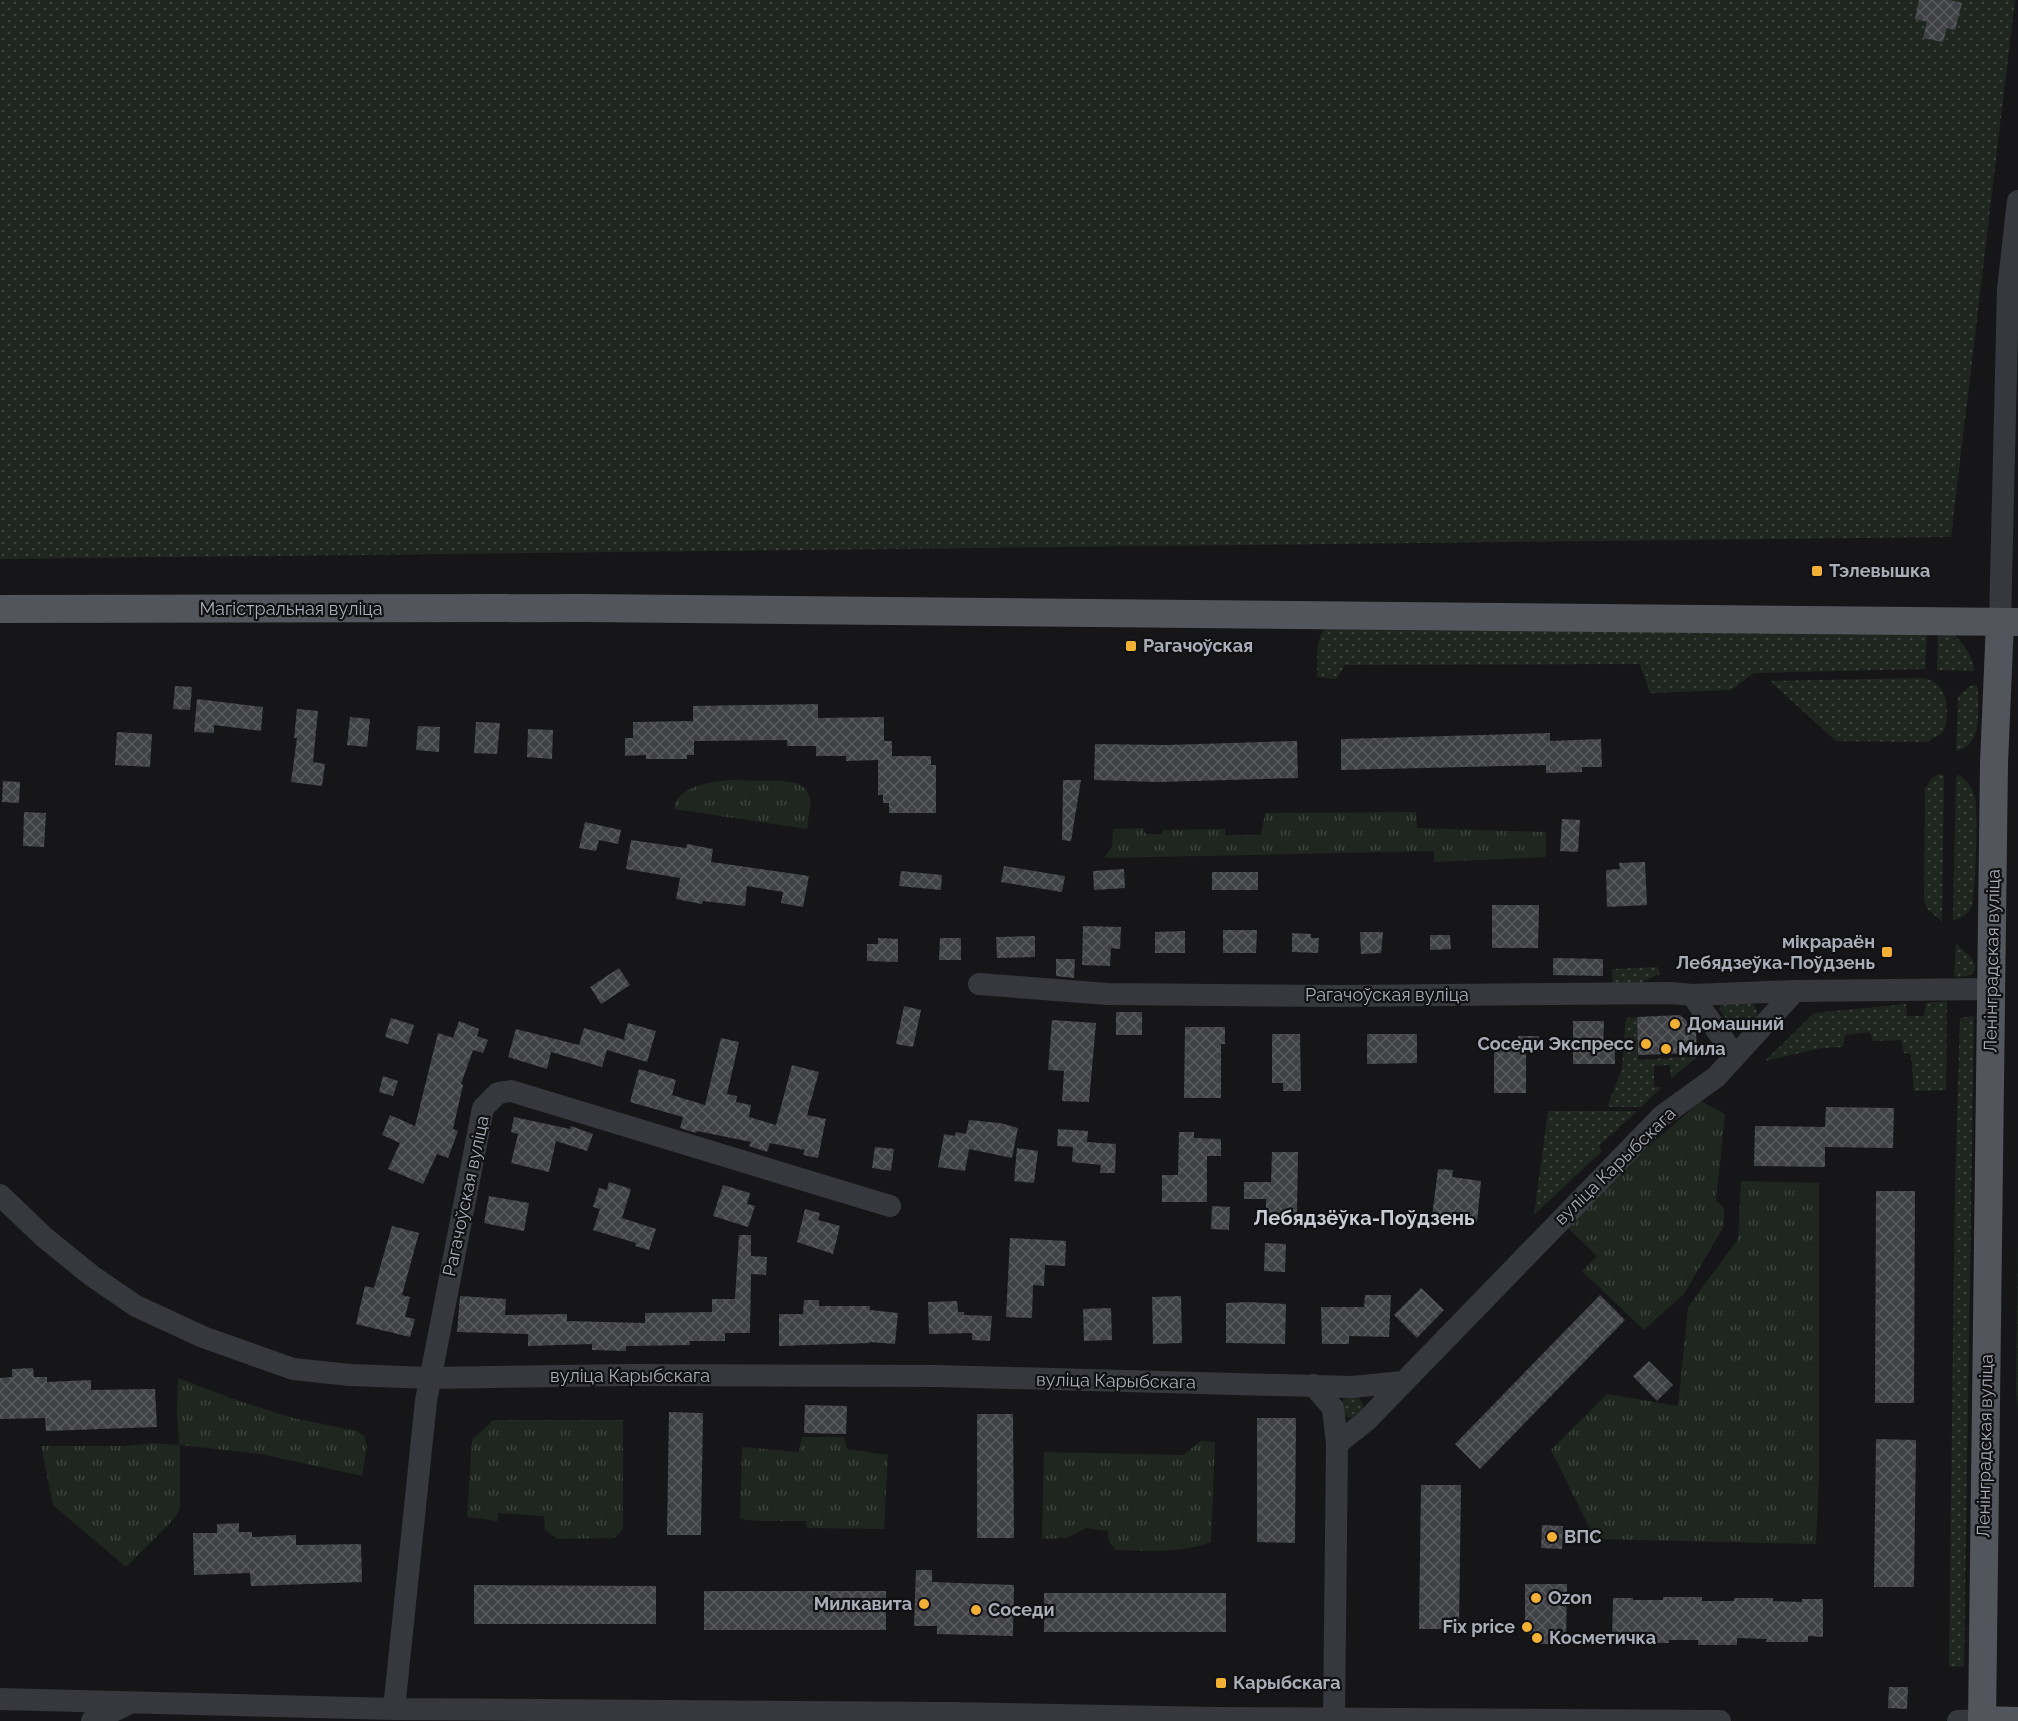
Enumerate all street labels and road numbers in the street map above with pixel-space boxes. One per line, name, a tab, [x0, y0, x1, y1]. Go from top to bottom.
street label: Магістральная вуліца	[199, 598, 383, 619]
street label: Ленінградская вуліца	[1979, 869, 2004, 1053]
street label: Рагачоўская вуліца	[1305, 984, 1469, 1005]
street label: вуліца Карыбскага	[1550, 1103, 1679, 1229]
street label: Рагачоўская вуліца	[438, 1114, 493, 1278]
street label: Ленінградская вуліца	[1972, 1354, 1997, 1538]
street label: вуліца Карыбскага	[550, 1365, 710, 1386]
street label: вуліца Карыбскага	[1036, 1369, 1196, 1392]

